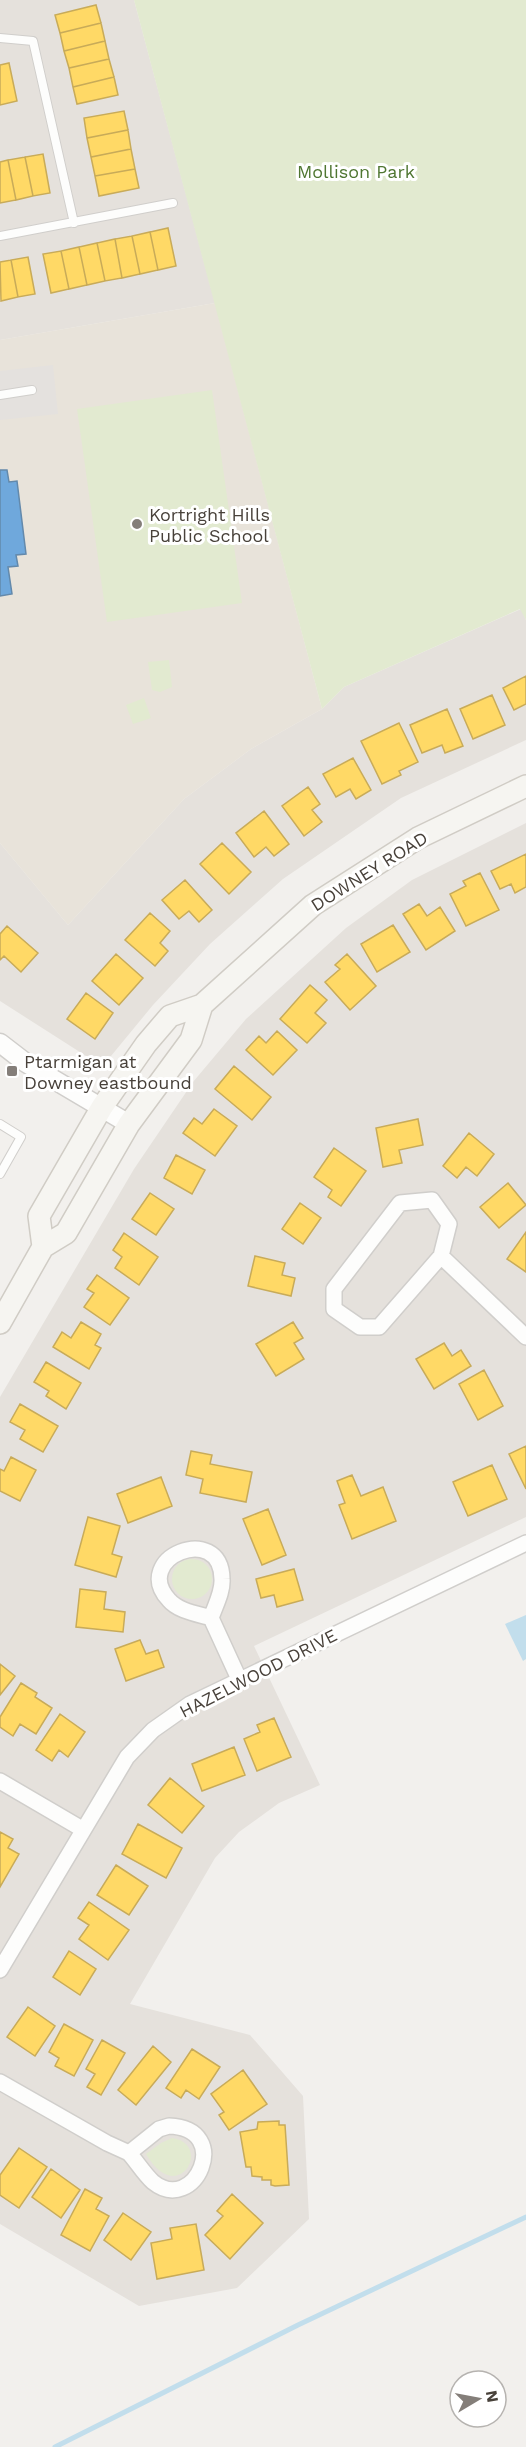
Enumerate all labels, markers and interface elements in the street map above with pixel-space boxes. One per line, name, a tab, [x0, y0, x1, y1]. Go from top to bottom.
park label: Mollison Park	[297, 161, 415, 182]
place label: Kortright Hills Public School	[149, 504, 270, 546]
marker: Kortright Hills Public School	[130, 517, 144, 531]
street label: DOWNEY ROAD	[307, 827, 431, 915]
place label: Ptarmigan at Downey eastbound	[24, 1051, 192, 1093]
marker: Ptarmigan at Downey eastbound	[5, 1064, 19, 1078]
street label: HAZELWOOD DRIVE	[176, 1624, 340, 1722]
north arrow	[448, 2369, 508, 2429]
text: N	[482, 2389, 503, 2404]

